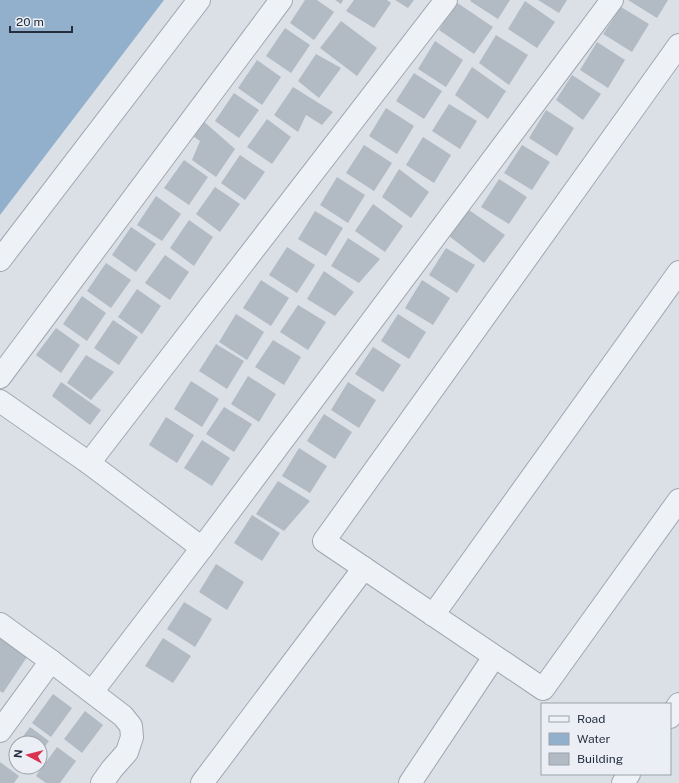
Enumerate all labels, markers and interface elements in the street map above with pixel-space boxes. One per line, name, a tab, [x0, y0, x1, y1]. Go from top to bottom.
scale bar	[10, 8, 72, 34]
text: 20 m	[16, 15, 44, 29]
legend	[541, 703, 671, 775]
text: Road	[577, 712, 605, 726]
text: Water	[577, 732, 611, 746]
north arrow	[8, 735, 48, 775]
text: N	[12, 749, 25, 759]
text: Building	[577, 752, 623, 766]

